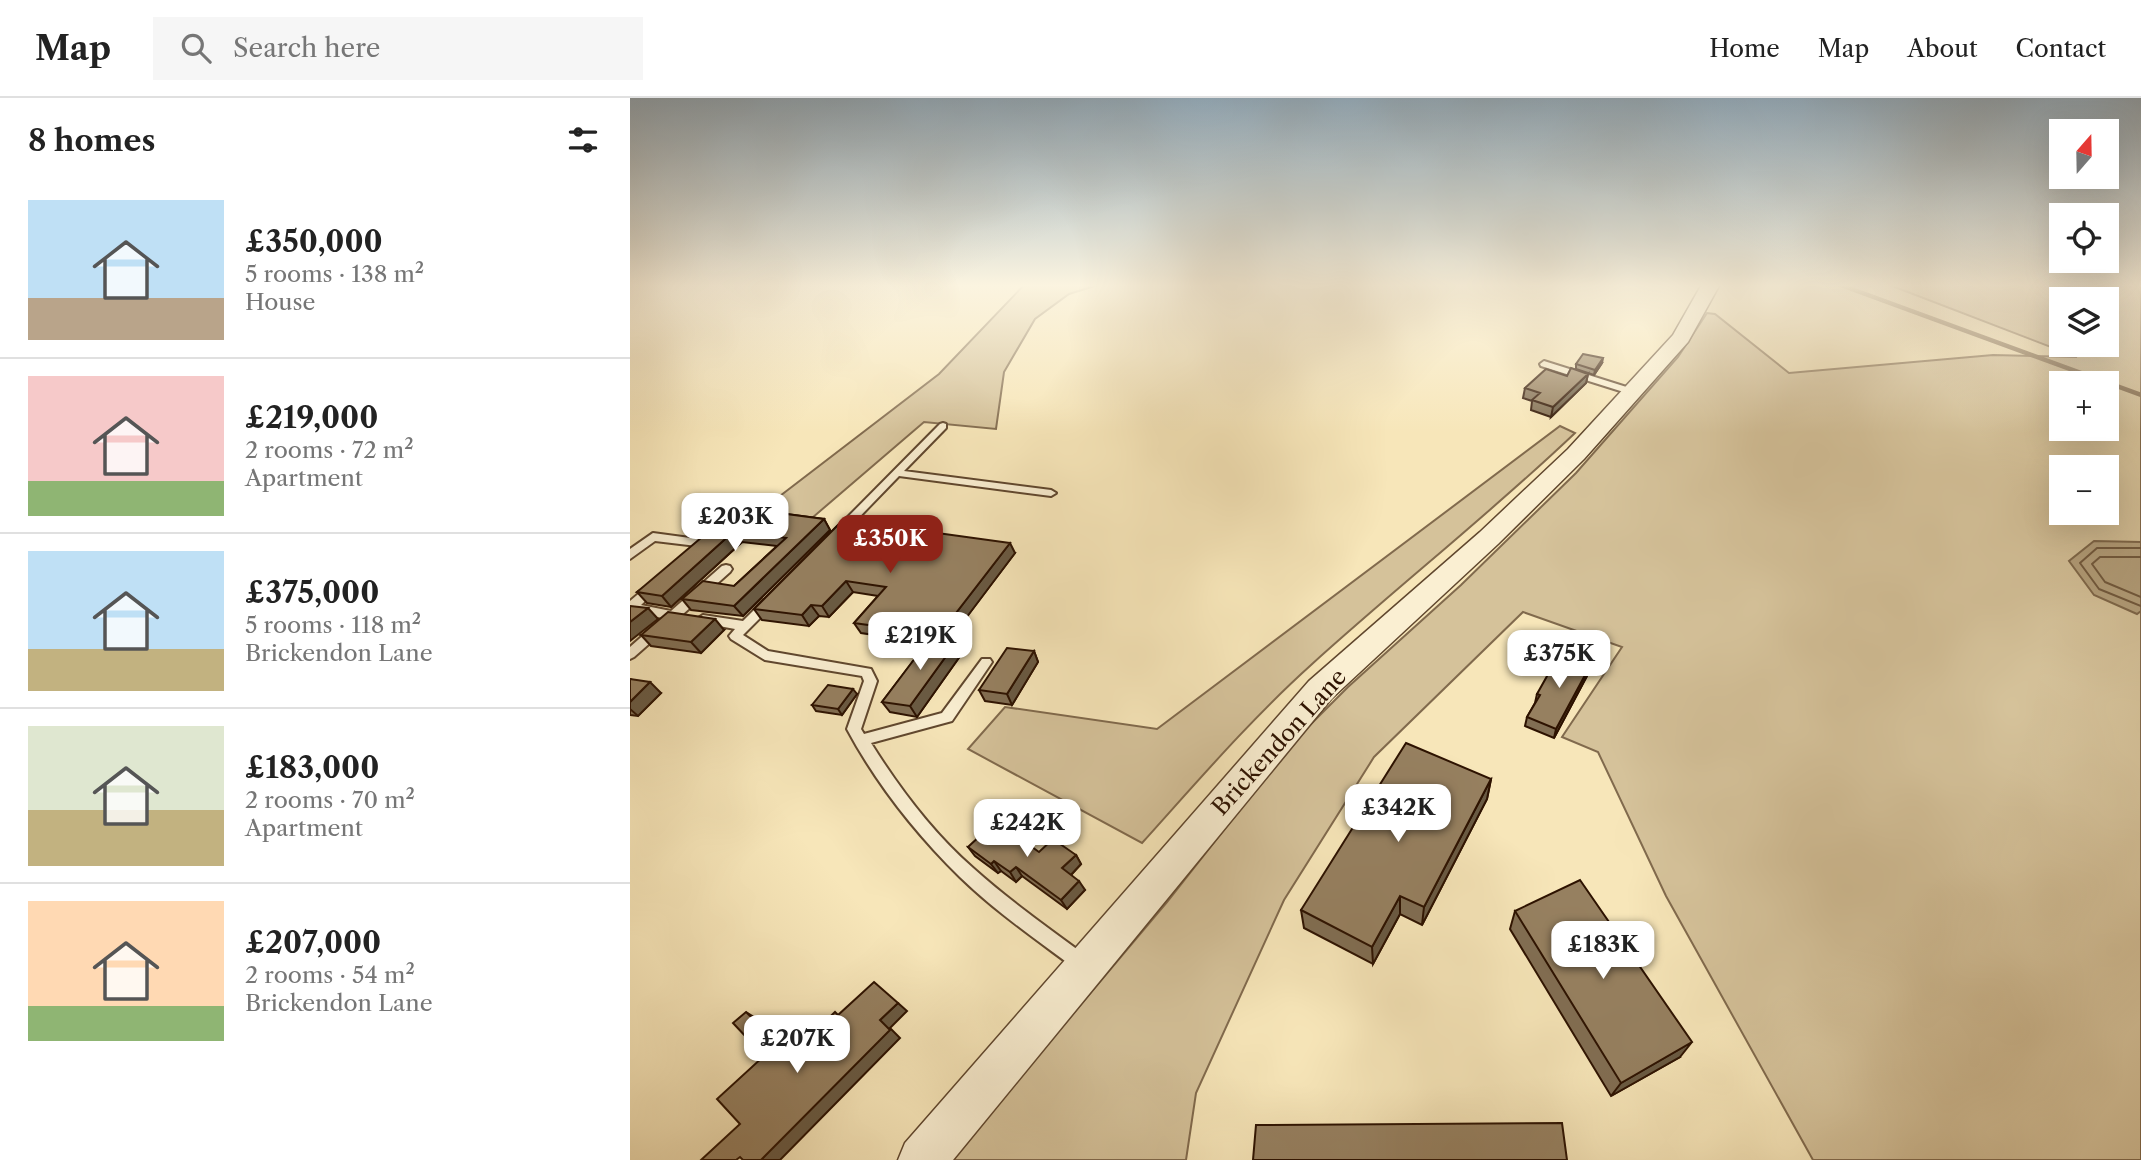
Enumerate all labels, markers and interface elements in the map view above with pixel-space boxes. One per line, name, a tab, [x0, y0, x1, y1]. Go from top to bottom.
search box	[153, 17, 643, 80]
text: Map	[35, 28, 111, 69]
icon: search	[177, 29, 215, 67]
text: Search here	[233, 32, 380, 64]
text: Home	[1709, 34, 1780, 63]
text: Map	[1818, 34, 1869, 63]
text: About	[1907, 34, 1978, 63]
text: Contact	[2016, 34, 2106, 63]
north arrow	[2049, 119, 2119, 189]
map controls	[2049, 119, 2119, 525]
icon: filters	[564, 121, 602, 159]
text: 8 homes	[28, 122, 155, 159]
button: locate	[2049, 203, 2119, 273]
text: £350,000	[245, 223, 383, 260]
icon: home	[84, 228, 168, 312]
text: 5 rooms · 138 m²	[245, 260, 424, 288]
button: layers	[2049, 287, 2119, 357]
text: House	[245, 288, 315, 316]
button: +	[2049, 371, 2119, 441]
text: £219,000	[245, 399, 378, 436]
icon: home	[84, 404, 168, 488]
text: 2 rooms · 72 m²	[245, 436, 414, 464]
button: −	[2049, 455, 2119, 525]
text: Apartment	[245, 464, 363, 492]
pin: £203K	[686, 494, 784, 553]
text: £203K	[697, 502, 773, 530]
pin: £350K	[841, 516, 939, 575]
text: £350K	[853, 524, 927, 552]
text: £375,000	[245, 574, 379, 611]
icon: home	[84, 579, 168, 663]
text: 5 rooms · 118 m²	[245, 611, 421, 639]
pin: £219K	[871, 612, 969, 672]
text: £219K	[884, 621, 956, 649]
pin: £375K	[1510, 630, 1608, 690]
text: Brickendon Lane	[245, 639, 433, 667]
text: £375K	[1523, 639, 1595, 667]
street label: Brickendon Lane	[1206, 663, 1352, 821]
text: £183,000	[245, 749, 379, 786]
icon: home	[84, 754, 168, 838]
pin: £342K	[1349, 784, 1447, 844]
text: 2 rooms · 70 m²	[245, 786, 415, 814]
text: £342K	[1361, 793, 1435, 821]
pin: £242K	[978, 800, 1076, 859]
text: £242K	[990, 808, 1064, 836]
text: Apartment	[245, 814, 363, 842]
pin: £183K	[1554, 922, 1652, 981]
text: £207,000	[245, 924, 381, 961]
icon: home	[84, 929, 168, 1013]
text: £183K	[1567, 930, 1639, 958]
text: 2 rooms · 54 m²	[245, 961, 415, 989]
text: Brickendon Lane	[245, 989, 433, 1017]
pin: £207K	[748, 1016, 846, 1075]
text: £207K	[760, 1024, 834, 1052]

